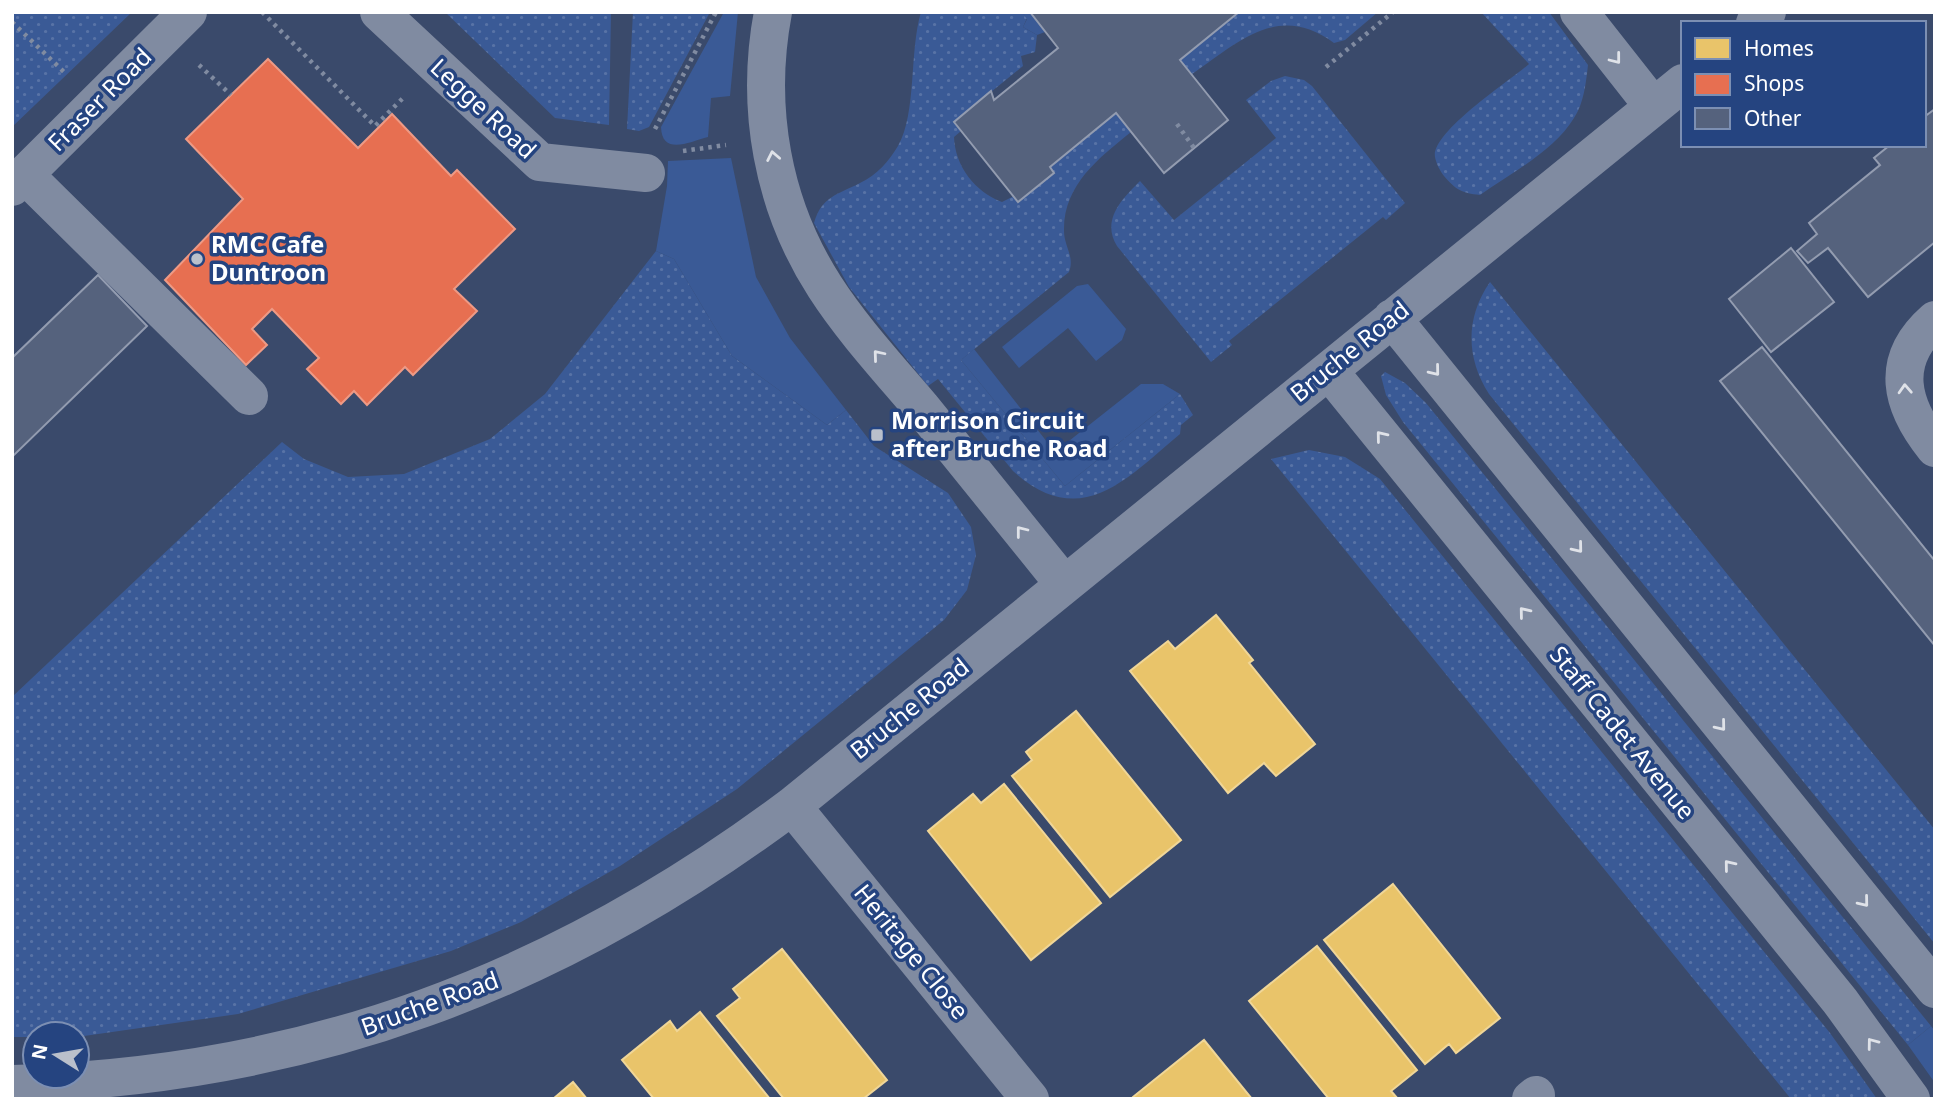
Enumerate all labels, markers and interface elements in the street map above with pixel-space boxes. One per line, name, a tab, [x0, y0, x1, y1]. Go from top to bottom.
legend	[1681, 21, 1926, 147]
text: Homes	[1744, 34, 1814, 62]
street label: Fraser Road	[40, 40, 158, 158]
street label: Legge Road	[424, 50, 544, 165]
one-way arrow	[1608, 51, 1620, 64]
text: Shops	[1744, 69, 1804, 97]
text: Other	[1744, 104, 1802, 132]
one-way arrow	[766, 150, 781, 162]
place label: RMC Cafe Duntroon	[211, 227, 326, 288]
marker: RMC Cafe Duntroon	[189, 251, 205, 267]
street label: Bruche Road	[1283, 293, 1415, 409]
one-way arrow	[873, 350, 886, 362]
one-way arrow	[1427, 363, 1439, 376]
one-way arrow	[1898, 383, 1913, 394]
place label: Morrison Circuit after Bruche Road	[891, 403, 1108, 464]
marker: Morrison Circuit after Bruche Road	[869, 427, 885, 443]
one-way arrow	[1377, 431, 1389, 444]
one-way arrow	[1017, 526, 1030, 539]
one-way arrow	[1570, 541, 1583, 553]
one-way arrow	[1520, 608, 1533, 620]
street label: Staff Cadet Avenue	[1543, 638, 1703, 826]
street label: Bruche Road	[843, 650, 975, 766]
one-way arrow	[1712, 718, 1725, 730]
one-way arrow	[1725, 861, 1738, 873]
street label: Heritage Close	[847, 877, 977, 1026]
one-way arrow	[1856, 894, 1868, 907]
street label: Bruche Road	[356, 962, 503, 1043]
north arrow	[21, 1020, 91, 1090]
one-way arrow	[1868, 1038, 1880, 1050]
text: N	[25, 1042, 54, 1062]

